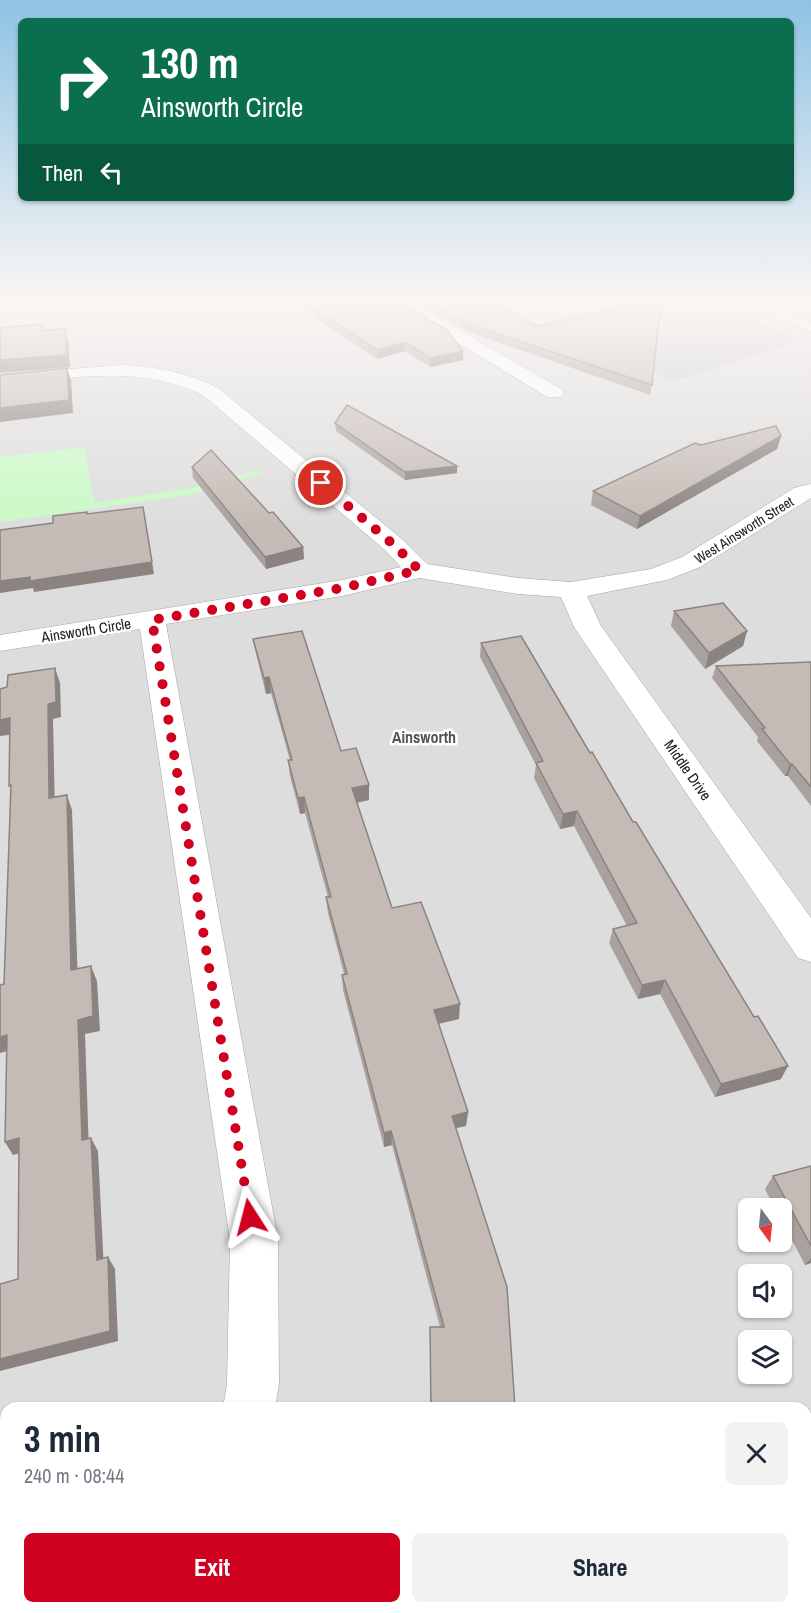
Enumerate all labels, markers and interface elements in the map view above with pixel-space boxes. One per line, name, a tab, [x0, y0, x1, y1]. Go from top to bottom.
text: 130 m	[141, 35, 239, 91]
icon: right	[42, 42, 120, 120]
text: Ainsworth Circle	[141, 89, 303, 125]
icon: left	[95, 156, 128, 189]
text: Then	[42, 158, 83, 188]
pin	[295, 457, 346, 508]
icon: arrive	[304, 466, 337, 499]
street label: West Ainsworth Street	[691, 492, 797, 568]
street label: Ainsworth Circle	[39, 613, 132, 648]
district label: Ainsworth	[392, 726, 456, 748]
street label: Middle Drive	[659, 735, 717, 805]
position arrow	[218, 1185, 282, 1249]
north arrow	[738, 1198, 792, 1252]
map controls	[738, 1198, 792, 1384]
button: sound	[738, 1264, 792, 1318]
button: layers	[738, 1330, 792, 1384]
text: 3 min	[24, 1415, 101, 1463]
button: close	[725, 1422, 788, 1485]
text: 240 m · 08:44	[24, 1462, 124, 1489]
button: Exit	[24, 1533, 400, 1602]
button: Share	[412, 1533, 788, 1602]

